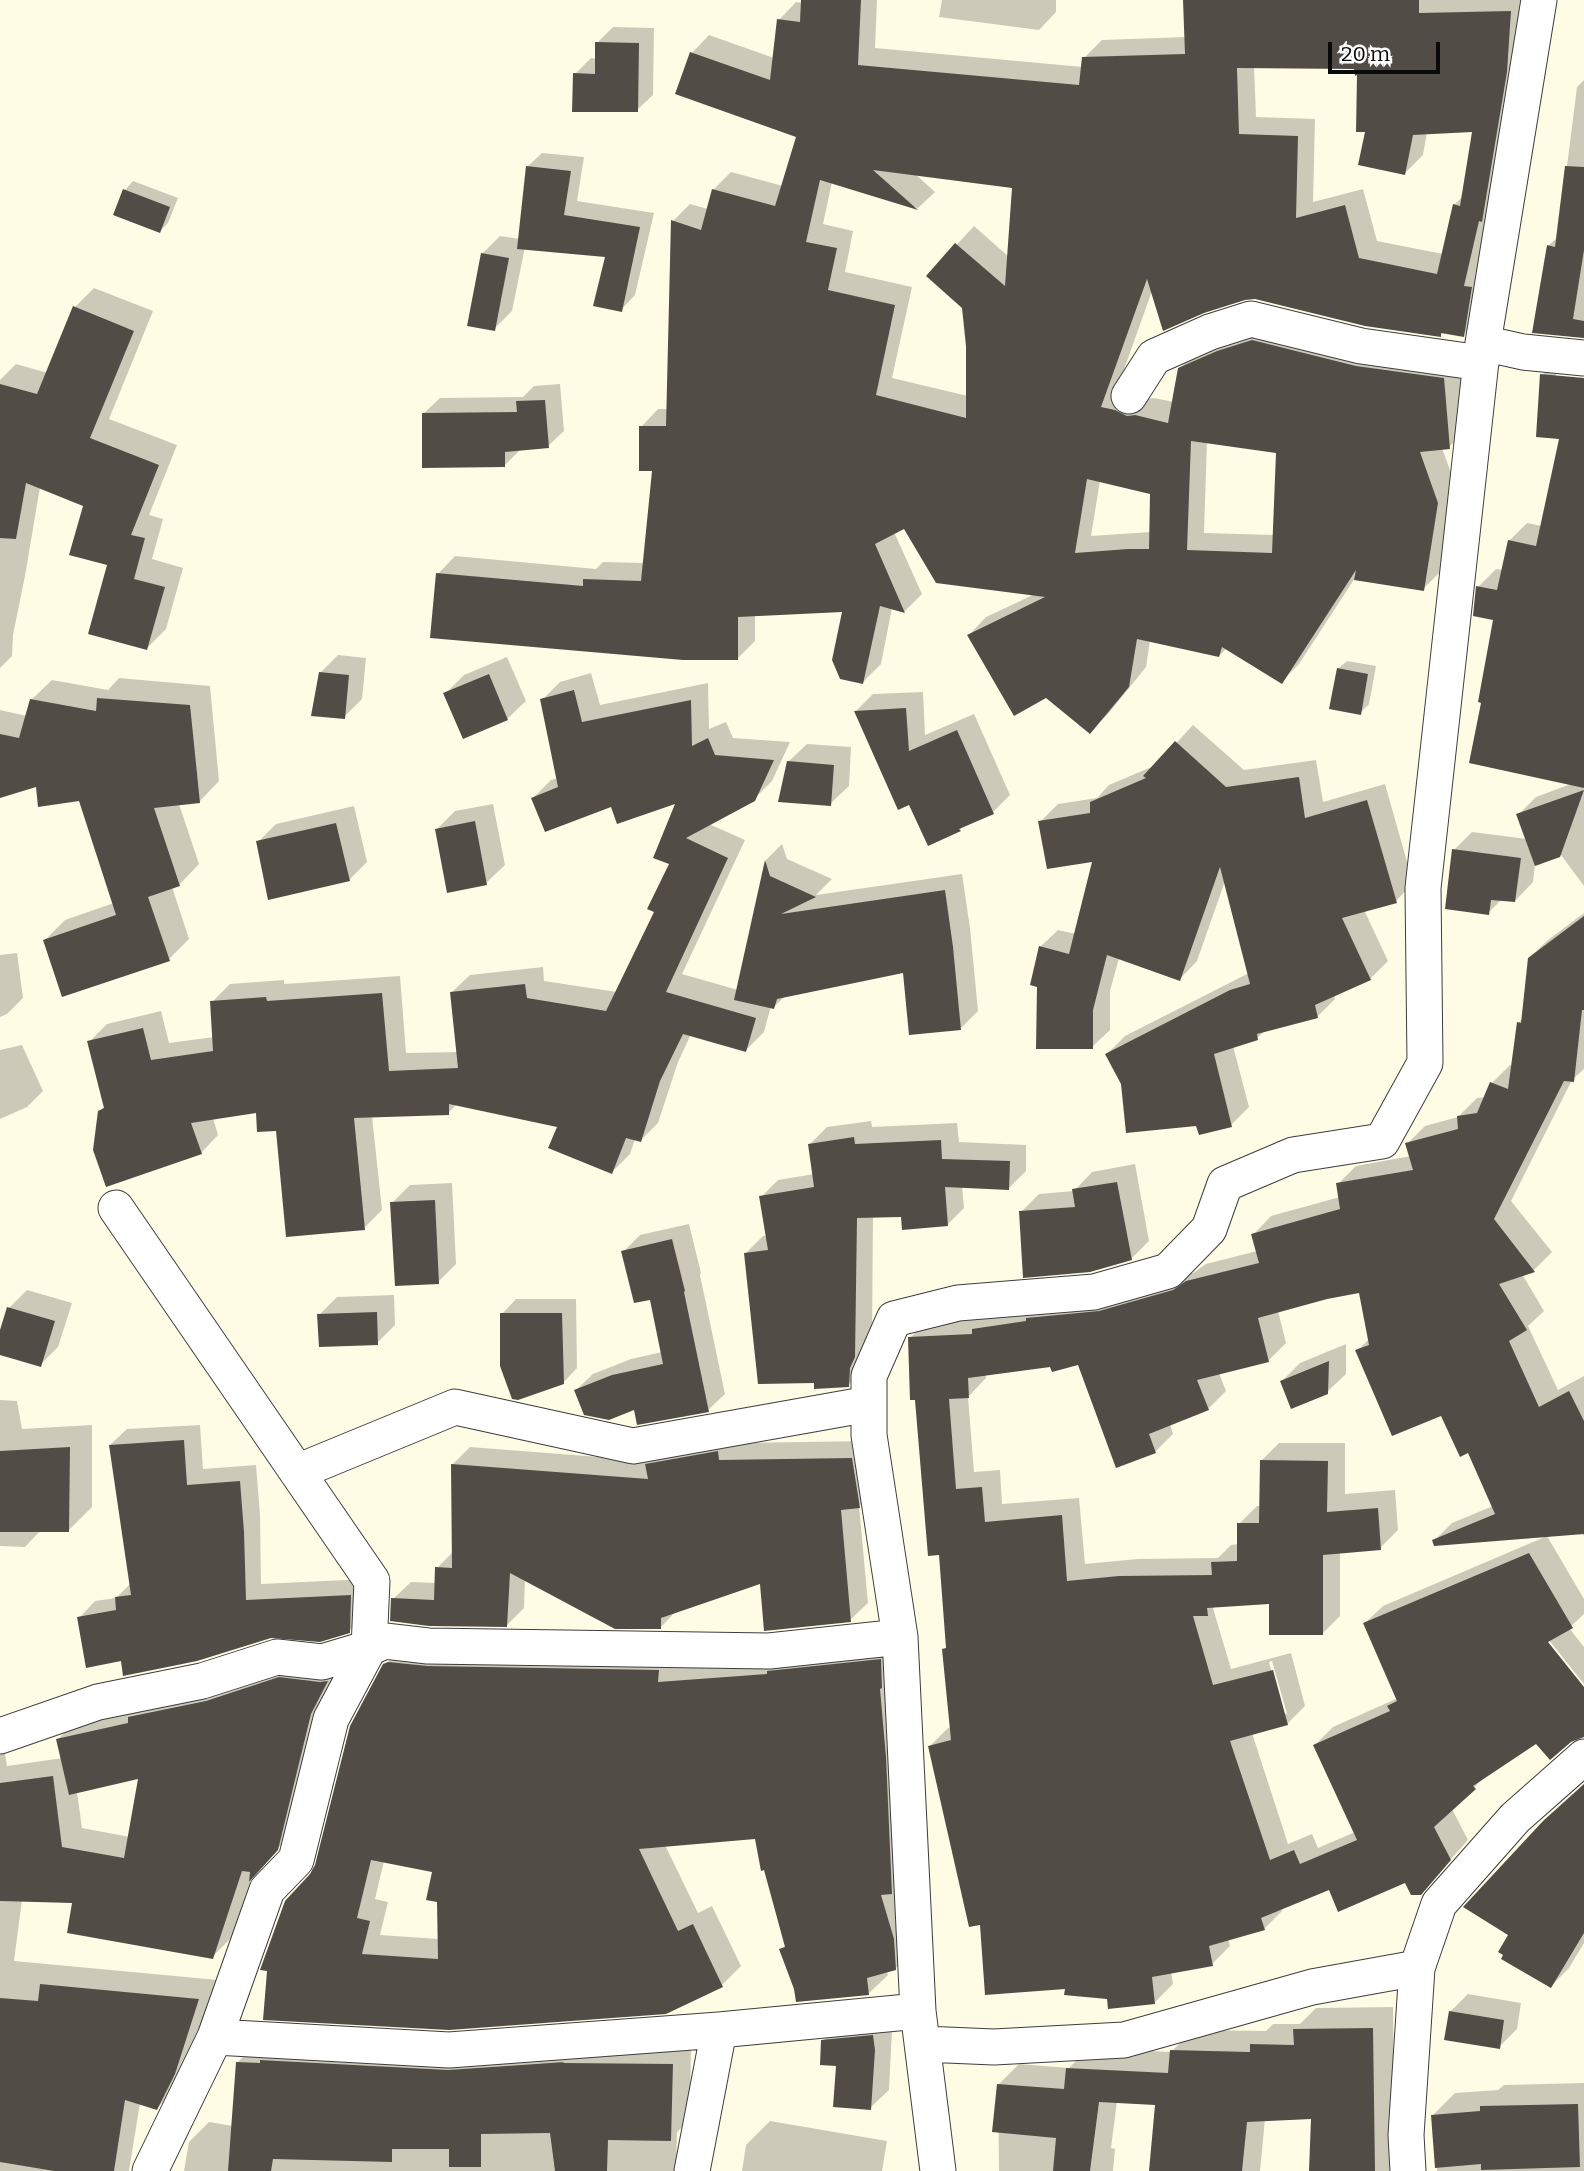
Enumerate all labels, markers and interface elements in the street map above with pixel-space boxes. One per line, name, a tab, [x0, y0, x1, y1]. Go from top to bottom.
scale bar	[1332, 28, 1444, 72]
text: 20 m	[1341, 41, 1390, 67]

